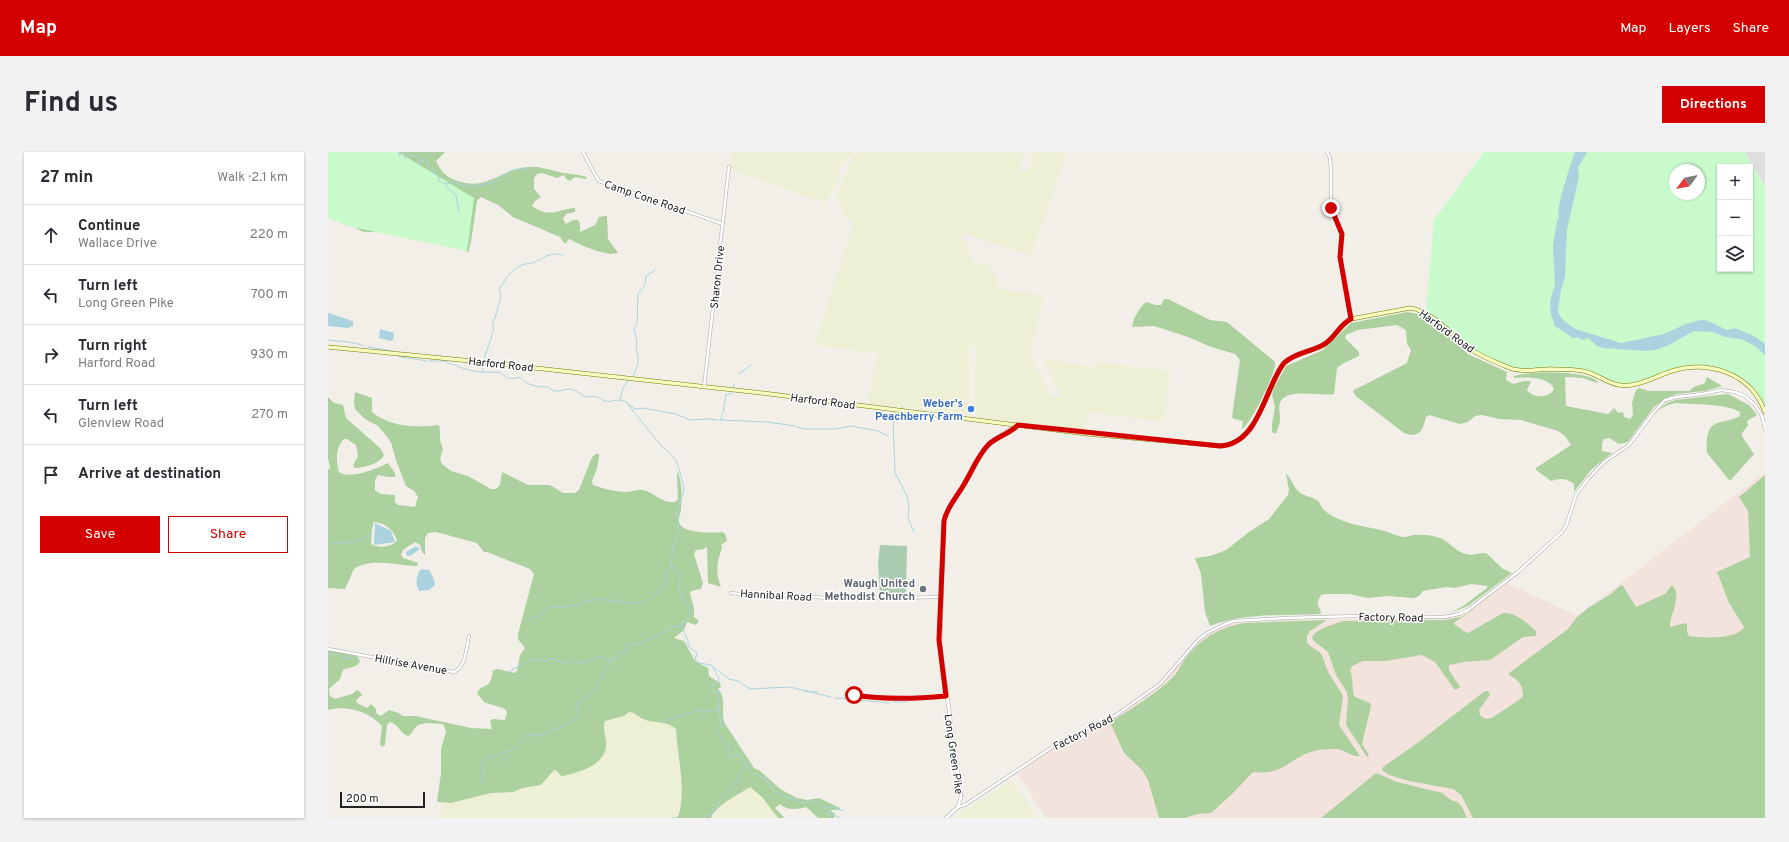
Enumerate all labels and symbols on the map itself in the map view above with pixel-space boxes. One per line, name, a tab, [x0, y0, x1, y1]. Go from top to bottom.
north arrow	[1669, 164, 1705, 200]
street label: Camp Cone Road	[602, 178, 687, 218]
route end	[1322, 199, 1340, 217]
street label: Sharon Drive	[708, 245, 728, 310]
street label: Harford Road	[1416, 307, 1477, 357]
street label: Harford Road	[468, 355, 534, 375]
street label: Harford Road	[790, 391, 856, 413]
place label: Weber's Peachberry Farm	[875, 397, 963, 424]
marker: Weber's Peachberry Farm	[966, 404, 976, 414]
place label: Waugh United Methodist Church	[824, 577, 915, 604]
marker: Waugh United Methodist Church	[918, 584, 928, 594]
street label: Hannibal Road	[740, 587, 812, 605]
street label: Factory Road	[1358, 610, 1424, 626]
street label: Hillrise Avenue	[374, 652, 448, 678]
route start	[845, 686, 863, 704]
street label: Factory Road	[1051, 712, 1116, 754]
street label: Long Green Pike	[940, 713, 966, 795]
scale bar	[340, 790, 425, 809]

